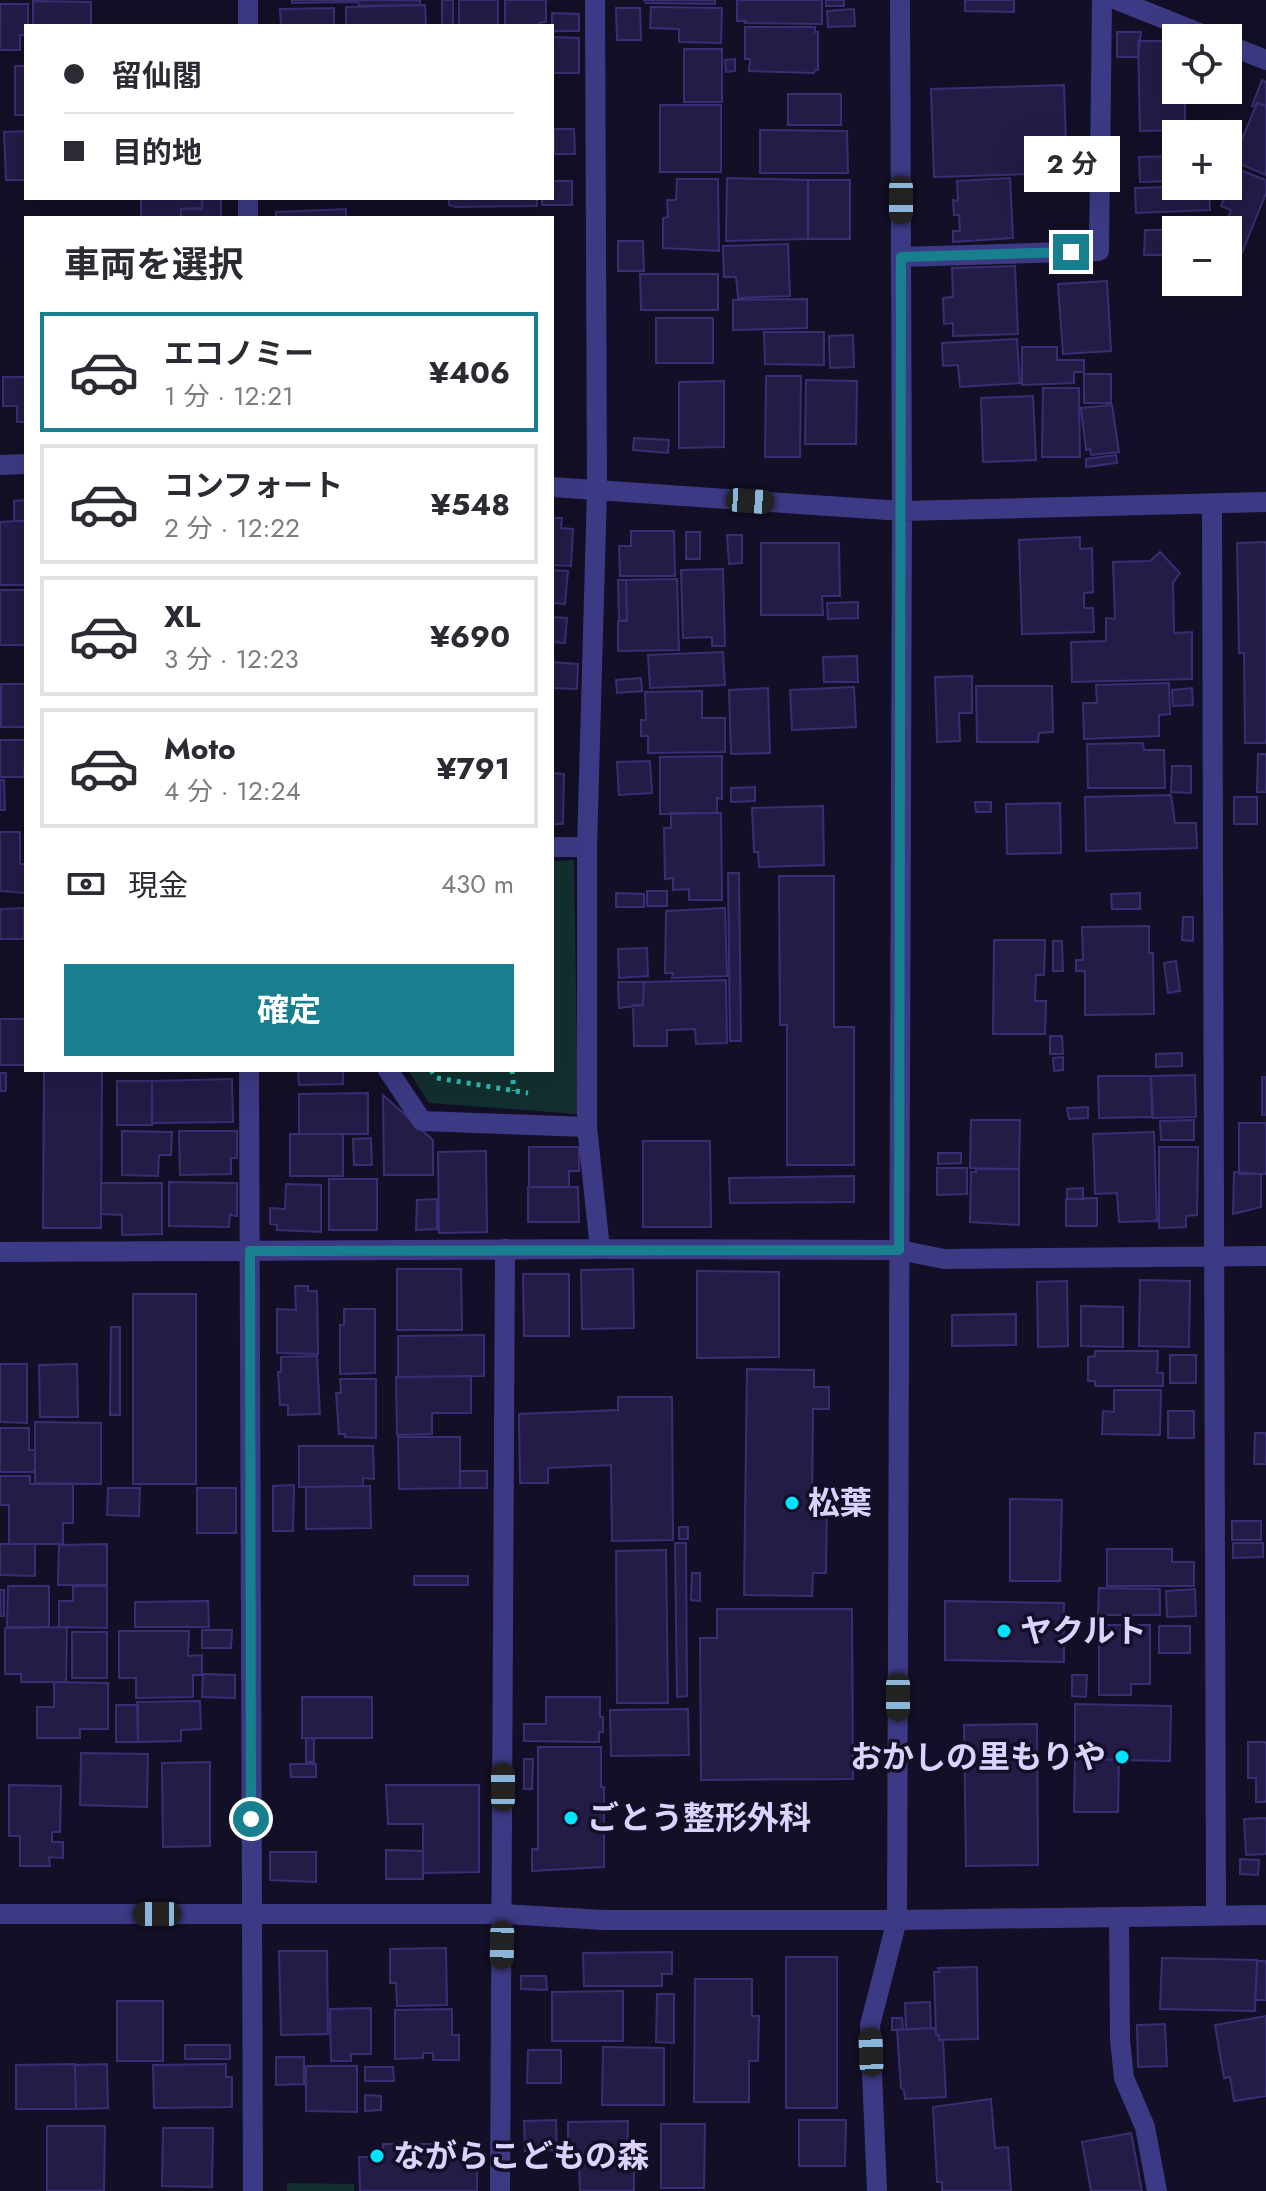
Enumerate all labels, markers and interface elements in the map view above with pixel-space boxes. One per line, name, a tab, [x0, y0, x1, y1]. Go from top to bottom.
map controls	[1162, 24, 1242, 296]
button: locate	[1162, 24, 1242, 104]
text: 留仙閣	[112, 54, 202, 97]
button: +	[1162, 120, 1242, 200]
text: 目的地	[112, 131, 202, 174]
callout: 2 分	[1023, 136, 1119, 192]
text: 2 分	[1047, 145, 1097, 183]
car	[889, 176, 913, 224]
button: −	[1162, 216, 1242, 296]
route end	[1053, 234, 1089, 270]
text: 車両を選択	[64, 238, 244, 290]
text: エコノミー	[164, 332, 314, 375]
icon: car	[68, 336, 140, 408]
text: ¥406	[429, 351, 510, 394]
text: 1 分 · 12:21	[164, 377, 294, 415]
text: コンフォート	[164, 464, 343, 507]
icon: car	[68, 468, 140, 540]
text: ¥548	[431, 483, 510, 526]
car	[725, 487, 775, 515]
text: 2 分 · 12:22	[164, 509, 300, 547]
text: XL	[164, 595, 200, 638]
icon: car	[68, 600, 140, 672]
text: ¥690	[430, 615, 510, 658]
text: 3 分 · 12:23	[164, 640, 299, 678]
text: Moto	[164, 727, 236, 770]
icon: car	[68, 732, 140, 804]
text: ¥791	[437, 747, 510, 790]
text: 4 分 · 12:24	[164, 772, 301, 810]
icon: cash	[64, 862, 108, 906]
text: 現金	[128, 864, 188, 907]
text: 430 m	[441, 865, 514, 903]
button: 確定	[64, 964, 514, 1056]
place label: 松葉	[808, 1480, 872, 1526]
marker: 松葉	[783, 1494, 801, 1512]
place label: ヤクルト	[1020, 1608, 1147, 1654]
marker: ヤクルト	[995, 1622, 1013, 1640]
car	[886, 1673, 910, 1721]
place label: おかしの里もりや	[850, 1734, 1106, 1780]
marker: おかしの里もりや	[1113, 1748, 1131, 1766]
car	[491, 1763, 515, 1811]
place label: ごとう整形外科	[587, 1795, 811, 1841]
route start	[233, 1801, 269, 1837]
marker: ごとう整形外科	[562, 1809, 580, 1827]
car	[133, 1902, 181, 1926]
car	[490, 1921, 514, 1969]
car	[858, 2028, 884, 2076]
place label: ながらこどもの森	[393, 2133, 649, 2179]
marker: ながらこどもの森	[368, 2147, 386, 2165]

